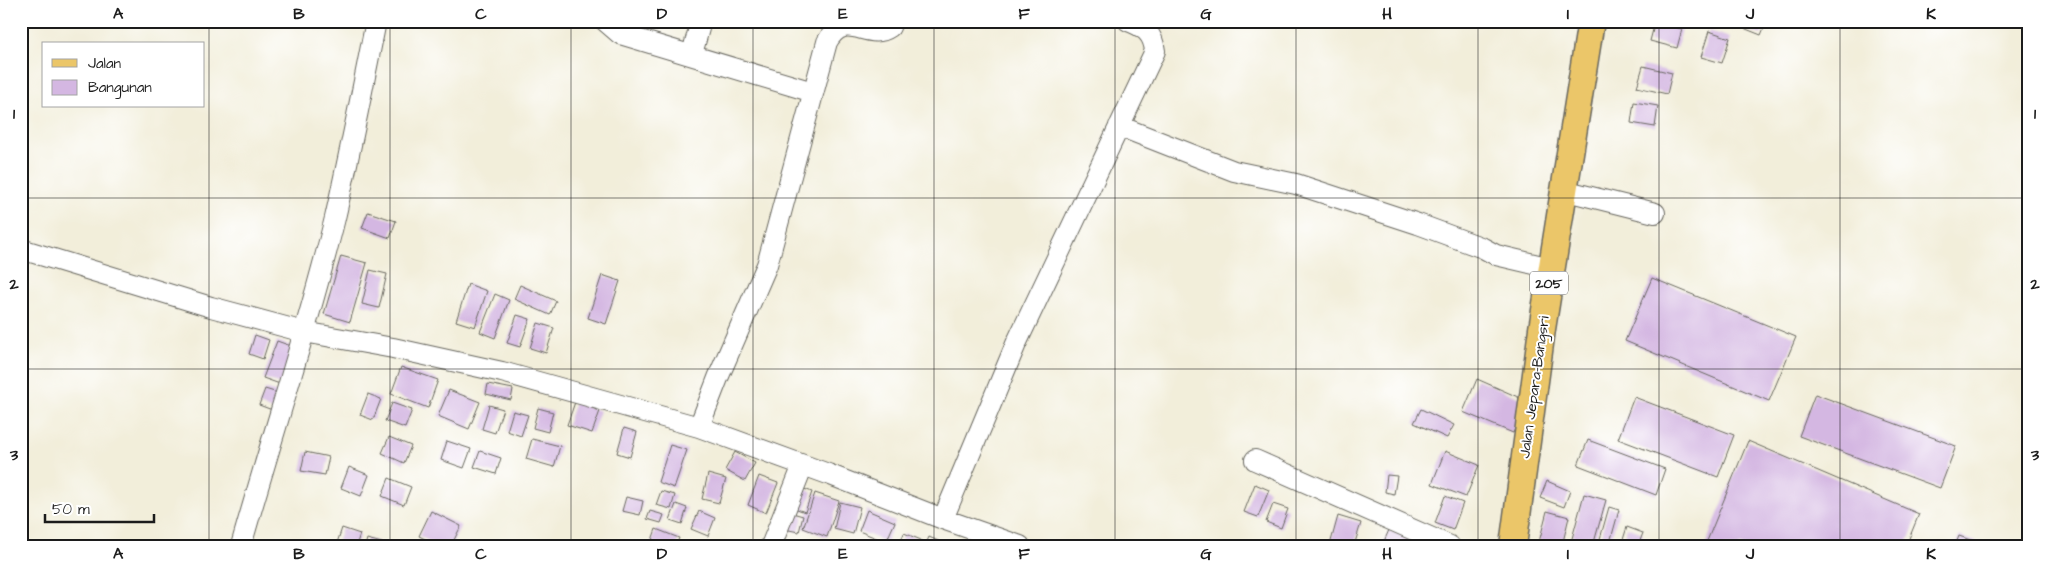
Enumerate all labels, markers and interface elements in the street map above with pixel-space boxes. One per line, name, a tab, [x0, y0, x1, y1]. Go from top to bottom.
text: A	[113, 3, 124, 25]
text: B	[293, 3, 305, 25]
text: C	[475, 3, 487, 25]
text: D	[657, 3, 668, 25]
text: E	[838, 3, 848, 25]
text: F	[1018, 3, 1030, 25]
text: G	[1200, 3, 1212, 25]
text: H	[1382, 3, 1392, 25]
text: I	[1567, 3, 1569, 25]
text: J	[1745, 3, 1755, 25]
text: K	[1926, 3, 1936, 25]
legend	[42, 42, 205, 108]
text: Jalan	[88, 53, 122, 74]
text: Bangunan	[88, 77, 152, 99]
text: 1	[13, 103, 16, 125]
text: 1	[2034, 103, 2037, 125]
road number: 205	[1530, 272, 1568, 294]
text: 2	[8, 273, 19, 295]
text: 2	[2029, 273, 2040, 295]
street label: Jalan Jepara-Bangsri	[1514, 314, 1556, 460]
text: 3	[9, 444, 19, 466]
text: 3	[2030, 444, 2040, 466]
scale bar	[45, 492, 154, 524]
text: 50 m	[52, 499, 90, 520]
text: A	[113, 543, 124, 565]
text: B	[293, 543, 305, 565]
text: C	[475, 543, 487, 565]
text: D	[657, 543, 668, 565]
text: E	[838, 543, 848, 565]
text: F	[1018, 543, 1030, 565]
text: G	[1200, 543, 1212, 565]
text: H	[1382, 543, 1392, 565]
text: I	[1567, 543, 1569, 565]
text: J	[1745, 543, 1755, 565]
text: K	[1926, 543, 1936, 565]

